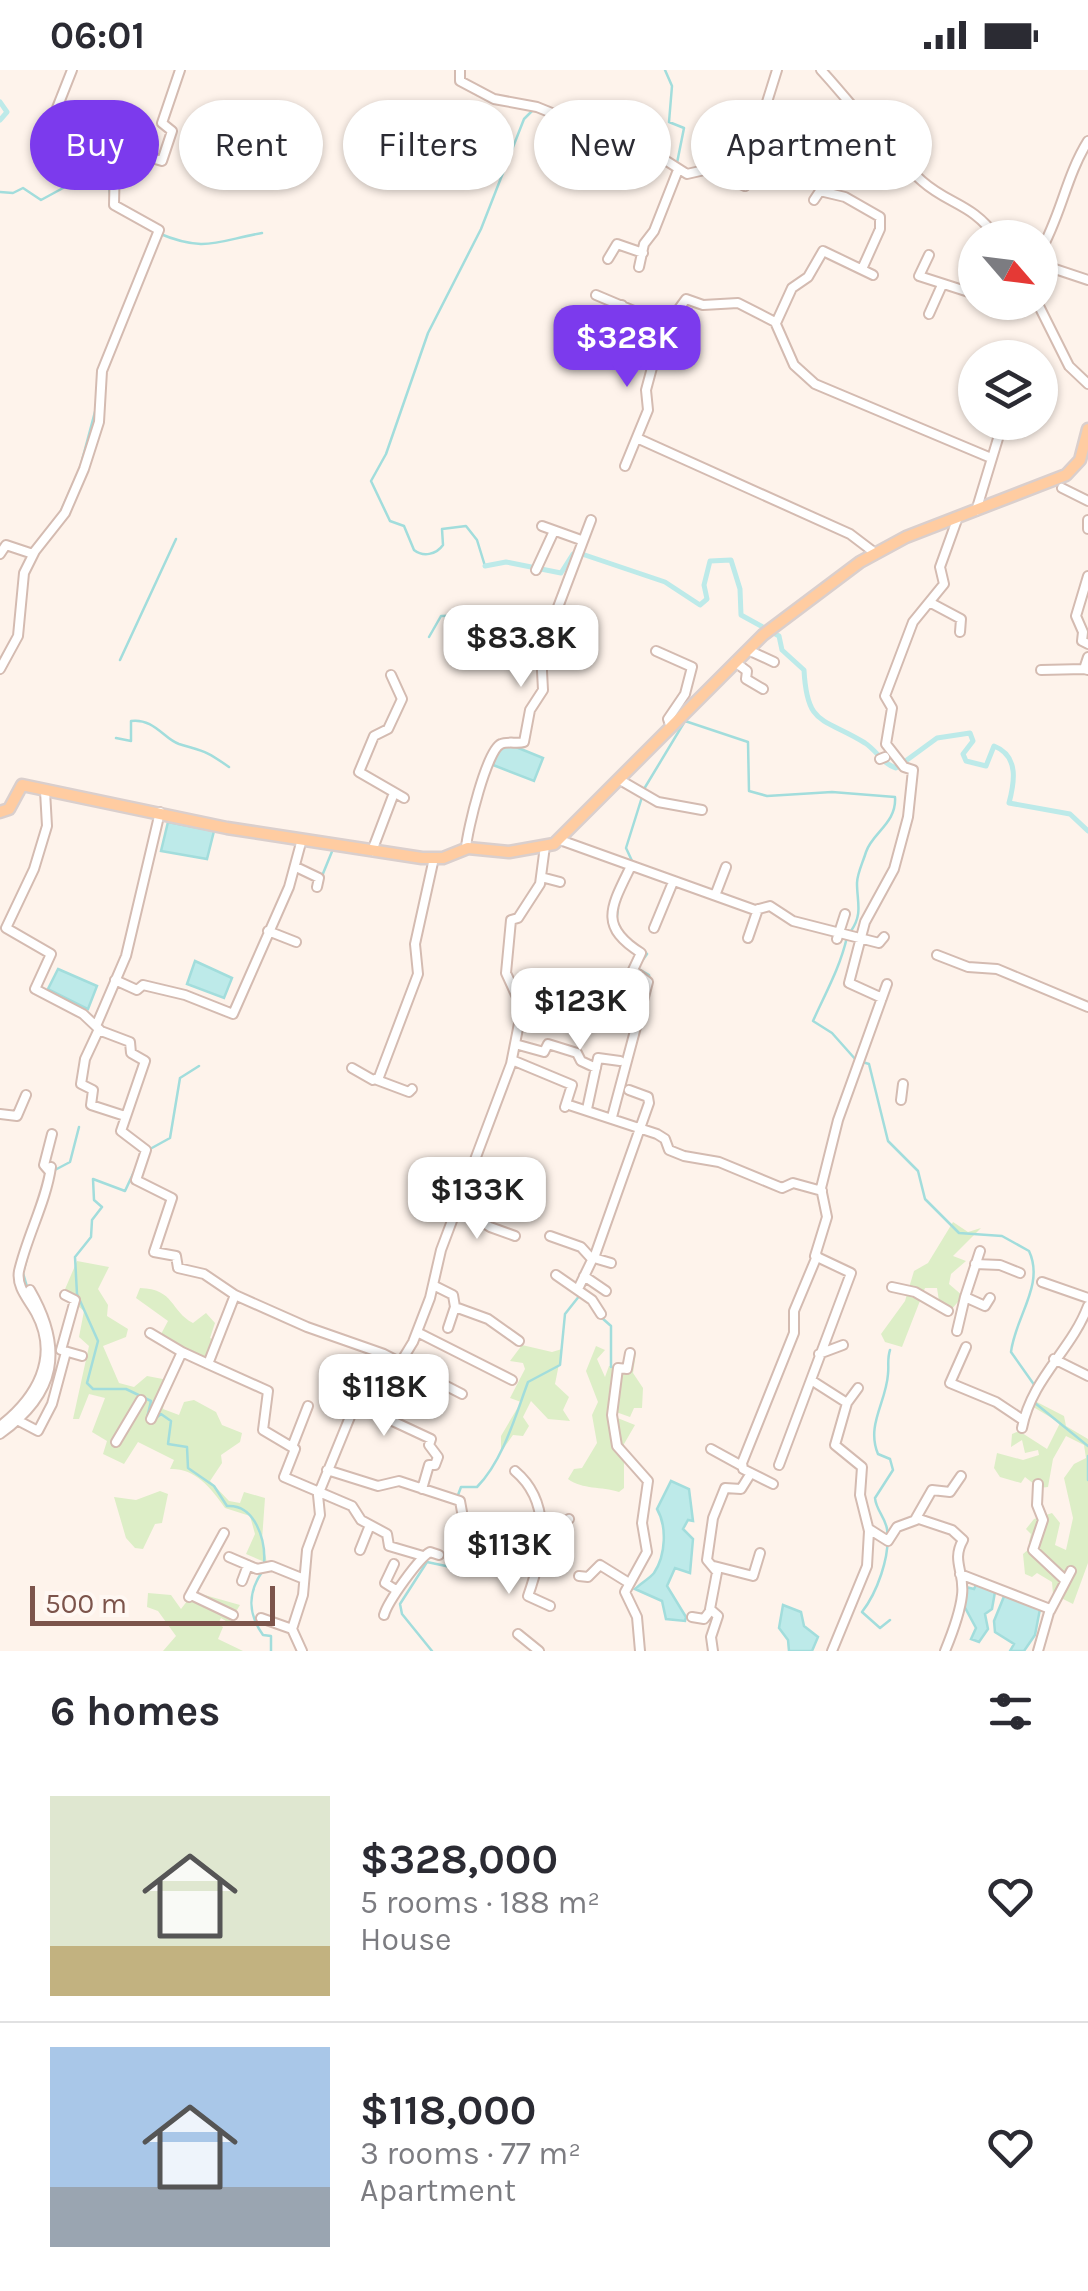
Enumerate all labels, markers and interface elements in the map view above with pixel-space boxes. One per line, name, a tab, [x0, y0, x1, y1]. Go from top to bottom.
text: 06:01	[50, 13, 145, 58]
chip: Buy	[30, 100, 159, 190]
chip: Rent	[179, 100, 323, 190]
chip: Filters	[343, 100, 514, 190]
chip: New	[534, 100, 671, 190]
chip: Apartment	[691, 100, 932, 190]
north arrow	[958, 220, 1058, 320]
map controls	[958, 220, 1058, 440]
pin: $328K	[557, 305, 697, 390]
text: $328K	[576, 319, 678, 356]
button: layers	[958, 340, 1058, 440]
pin: $83.8K	[440, 605, 602, 690]
text: $83.8K	[465, 619, 577, 656]
pin: $123K	[510, 968, 650, 1053]
text: $123K	[533, 982, 627, 1019]
pin: $133K	[407, 1157, 547, 1242]
text: $133K	[430, 1171, 524, 1208]
pin: $118K	[314, 1354, 454, 1439]
text: $118K	[341, 1368, 427, 1405]
pin: $113K	[439, 1512, 579, 1597]
text: $113K	[466, 1526, 552, 1563]
scale bar	[30, 1581, 275, 1626]
text: 500 m	[45, 1587, 127, 1620]
icon: filters	[983, 1684, 1038, 1739]
text: 6 homes	[50, 1686, 220, 1736]
text: $328,000	[360, 1834, 558, 1884]
icon: home	[130, 1836, 250, 1956]
icon: heart	[983, 1869, 1038, 1924]
text: 5 rooms · 188 m²	[360, 1884, 600, 1921]
text: House	[360, 1921, 452, 1958]
text: $118,000	[360, 2085, 536, 2135]
icon: home	[130, 2087, 250, 2207]
icon: heart	[983, 2120, 1038, 2175]
text: 3 rooms · 77 m²	[360, 2135, 581, 2172]
text: Apartment	[360, 2172, 516, 2209]

